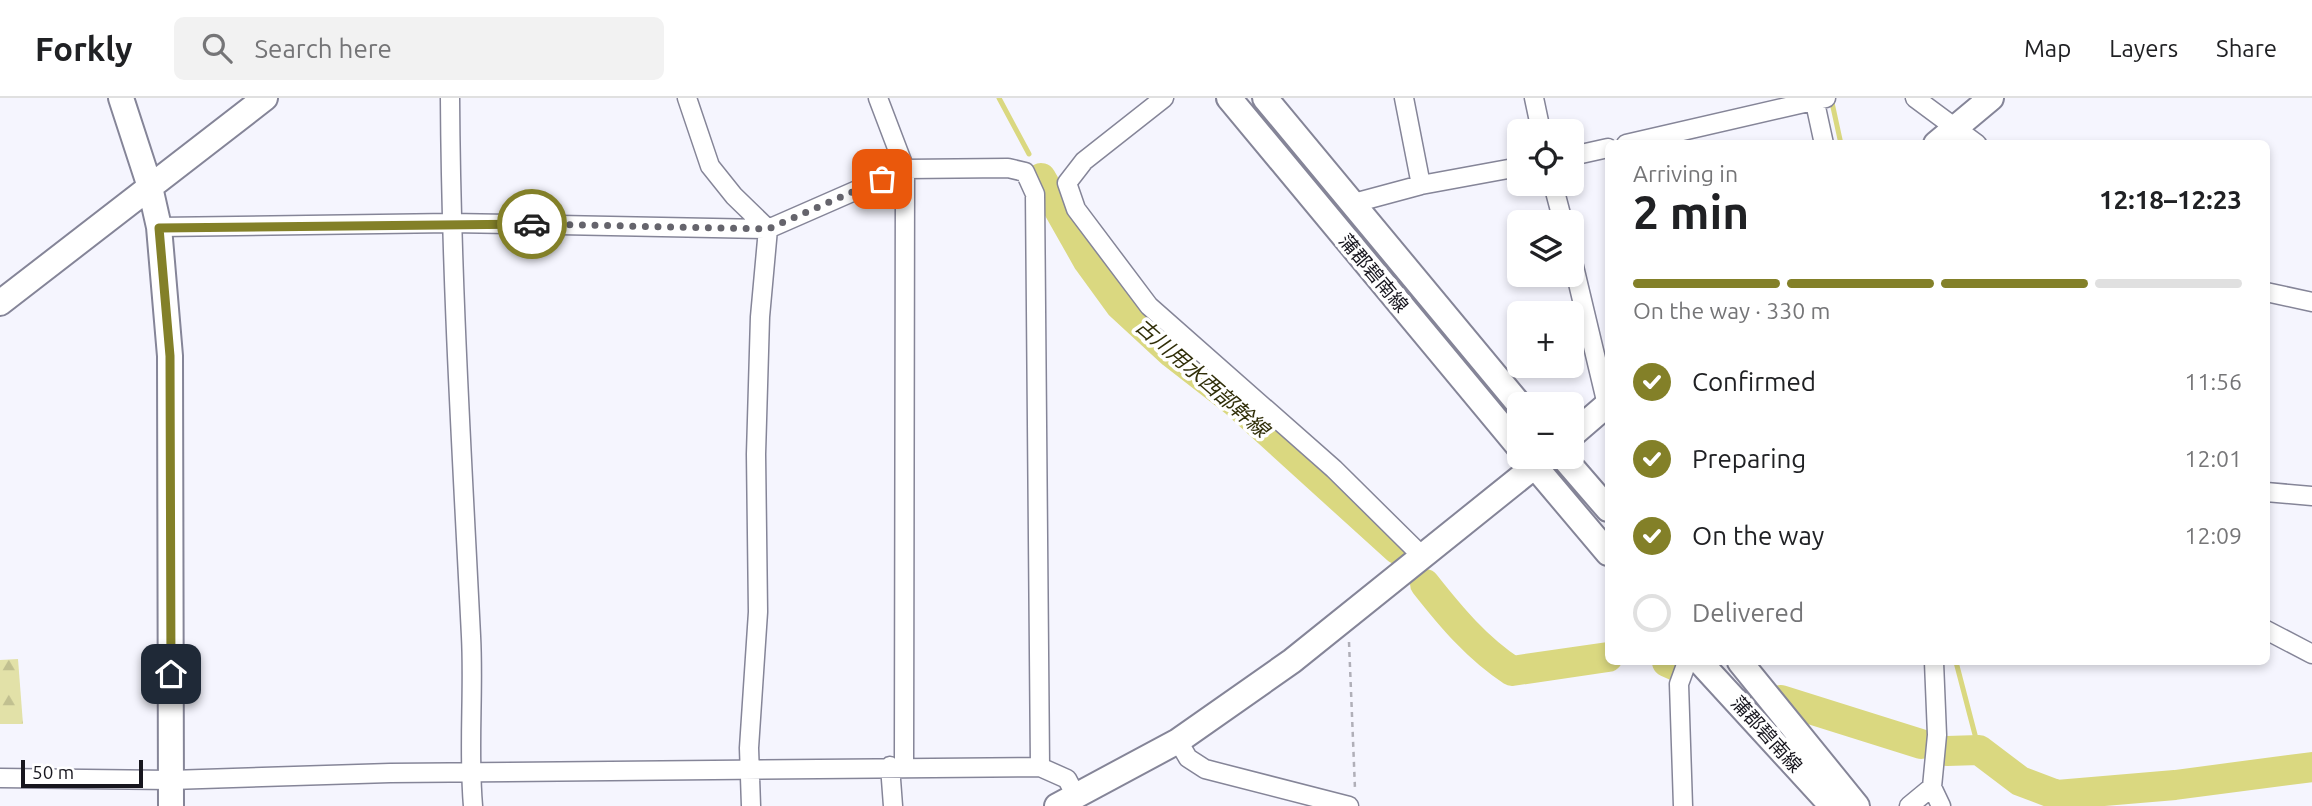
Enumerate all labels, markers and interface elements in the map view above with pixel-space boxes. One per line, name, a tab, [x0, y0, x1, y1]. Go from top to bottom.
search box	[174, 17, 664, 80]
icon: search	[198, 29, 236, 67]
text: Forkly	[35, 30, 132, 67]
text: Search here	[254, 34, 392, 63]
text: Map	[2024, 35, 2071, 62]
text: Layers	[2109, 35, 2178, 62]
text: Share	[2216, 35, 2277, 62]
map controls	[1507, 119, 1584, 469]
button: locate	[1507, 119, 1584, 196]
pin	[852, 149, 912, 209]
icon: bag	[863, 160, 901, 198]
text: Arriving in	[1633, 161, 1738, 186]
text: 12:18–12:23	[2099, 185, 2242, 214]
text: 2 min	[1633, 186, 1749, 238]
courier	[497, 189, 567, 259]
icon: car	[513, 205, 551, 243]
button: layers	[1507, 210, 1584, 287]
street label: 蒲郡碧南線	[1335, 230, 1413, 316]
text: On the way · 330 m	[1633, 298, 1830, 323]
button: +	[1507, 301, 1584, 378]
water label: 古川用水西部幹線	[1131, 313, 1276, 443]
icon: check	[1633, 363, 1671, 401]
text: Confirmed	[1692, 367, 1816, 396]
text: 11:56	[2184, 369, 2242, 394]
button: −	[1507, 392, 1584, 469]
icon: check	[1633, 440, 1671, 478]
text: Preparing	[1692, 444, 1806, 473]
text: 12:01	[2184, 446, 2242, 471]
icon: check	[1633, 517, 1671, 555]
text: On the way	[1692, 521, 1824, 550]
text: 12:09	[2184, 523, 2242, 548]
text: Delivered	[1692, 598, 1804, 627]
pin	[141, 644, 201, 704]
icon: home	[152, 655, 190, 693]
street label: 蒲郡碧南線	[1727, 691, 1807, 777]
scale bar	[21, 757, 144, 789]
text: 50 m	[32, 761, 74, 783]

